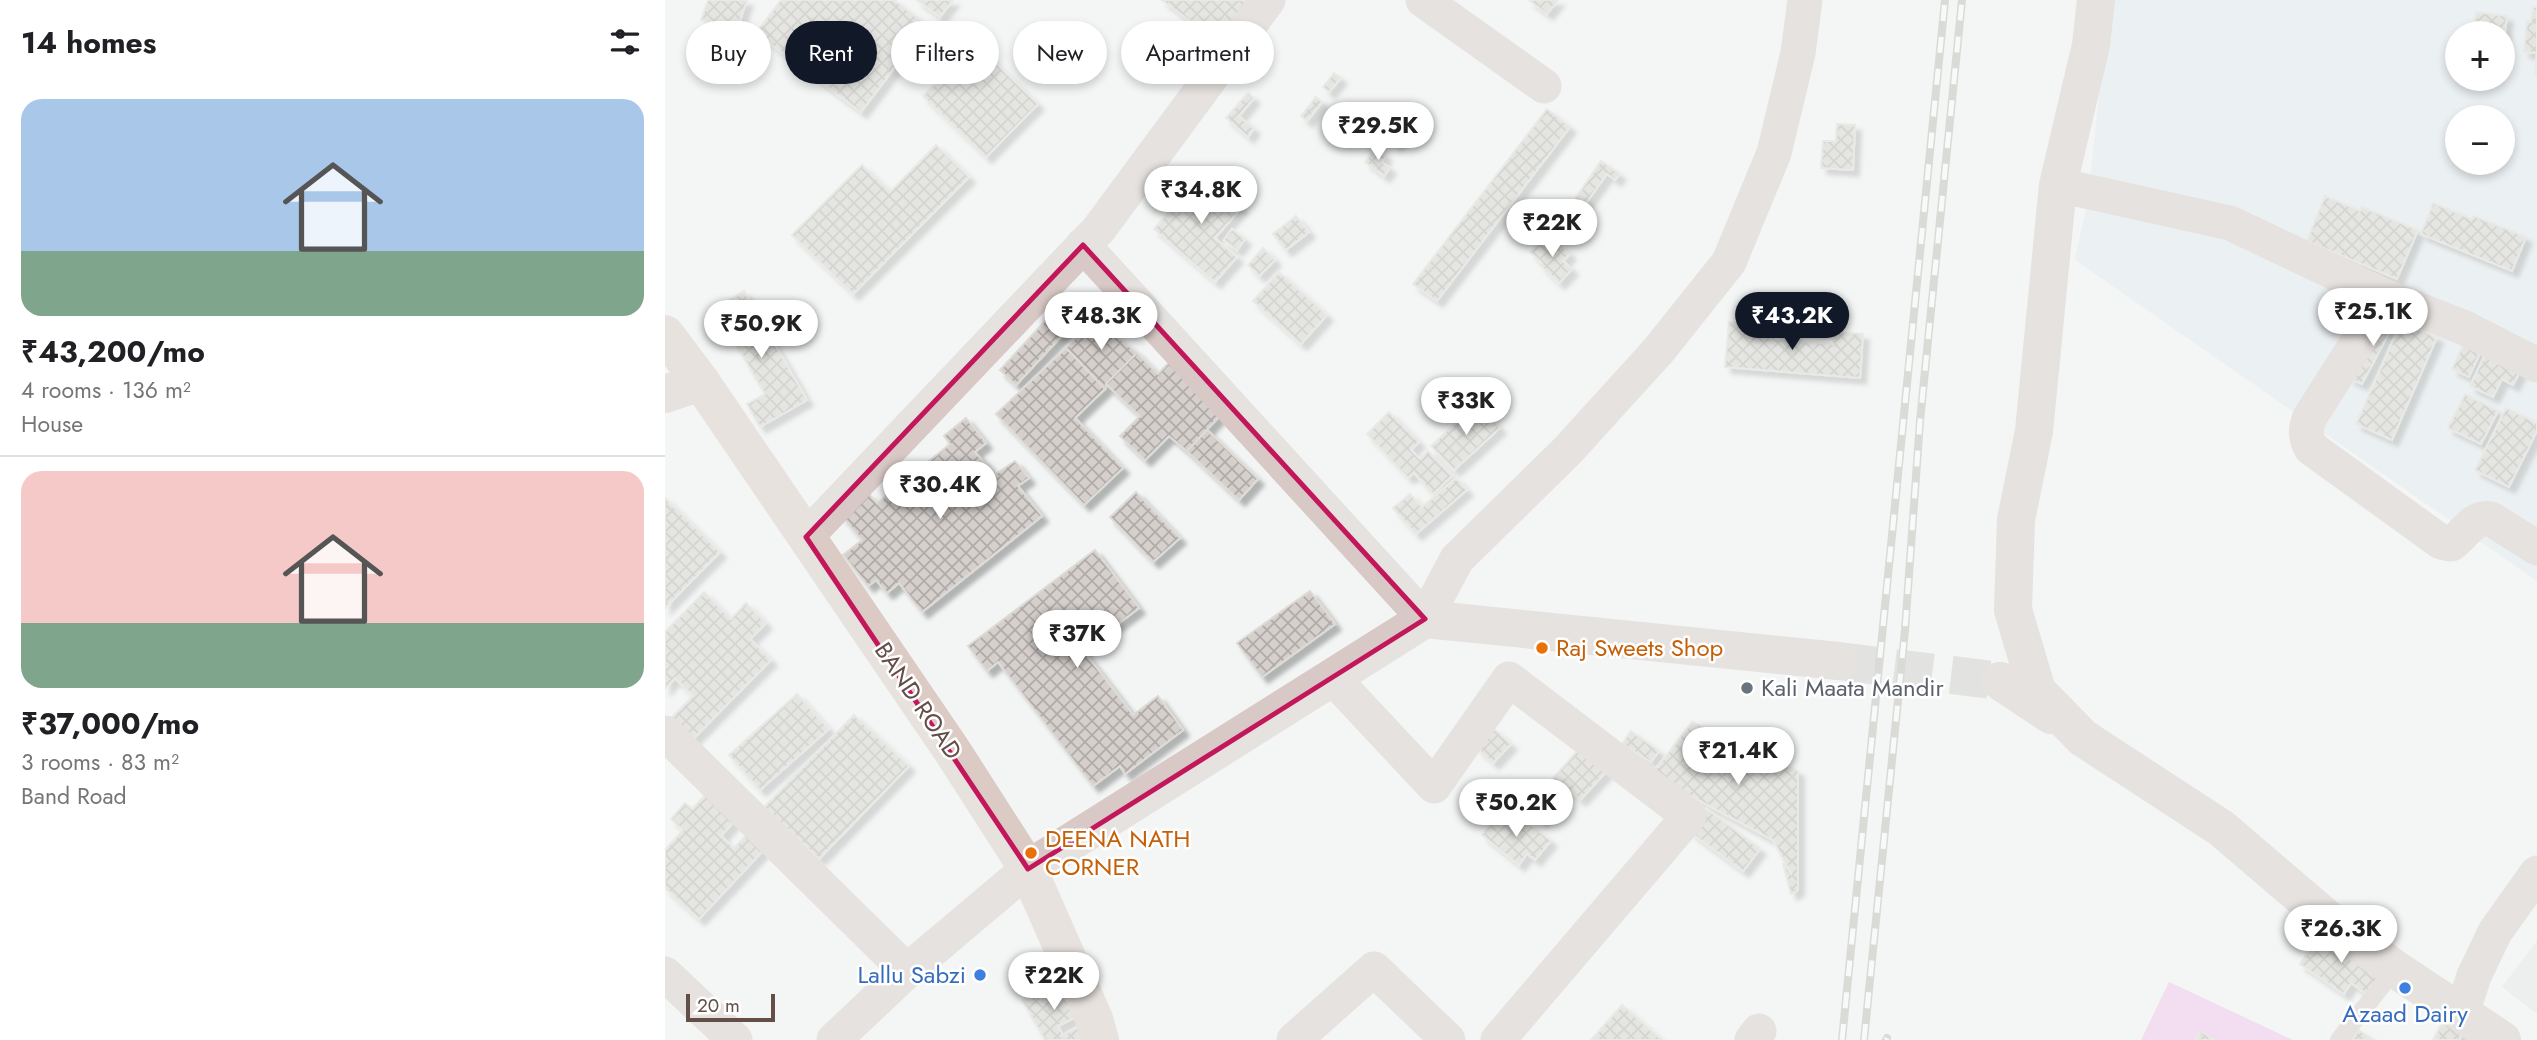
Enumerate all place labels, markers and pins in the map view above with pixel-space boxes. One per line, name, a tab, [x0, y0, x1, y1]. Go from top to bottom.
pin: ₹29.5K	[1321, 102, 1435, 162]
pin: ₹34.8K	[1144, 166, 1258, 226]
pin: ₹22K	[1511, 200, 1593, 259]
pin: ₹25.1K	[2316, 288, 2430, 348]
pin: ₹48.3K	[1044, 292, 1158, 352]
pin: ₹43.2K	[1735, 292, 1849, 352]
pin: ₹50.9K	[704, 300, 818, 360]
pin: ₹33K	[1425, 378, 1507, 437]
pin: ₹30.4K	[883, 462, 997, 521]
pin: ₹37K	[1036, 610, 1118, 670]
place label: Raj Sweets Shop	[1556, 630, 1723, 665]
marker: Raj Sweets Shop	[1534, 640, 1550, 656]
place label: Kali Maata Mandir	[1761, 670, 1945, 705]
marker: Kali Maata Mandir	[1739, 680, 1755, 696]
pin: ₹21.4K	[1681, 728, 1795, 787]
pin: ₹50.2K	[1459, 780, 1573, 839]
place label: DEENA NATH CORNER	[1045, 821, 1190, 884]
marker: DEENA NATH CORNER	[1023, 845, 1039, 861]
pin: ₹26.3K	[2284, 906, 2398, 965]
pin: ₹22K	[1013, 953, 1095, 1012]
place label: Lallu Sabzi	[858, 957, 966, 992]
marker: Lallu Sabzi	[972, 967, 988, 983]
marker: Azaad Dairy	[2397, 980, 2413, 996]
place label: Azaad Dairy	[2342, 996, 2468, 1031]

